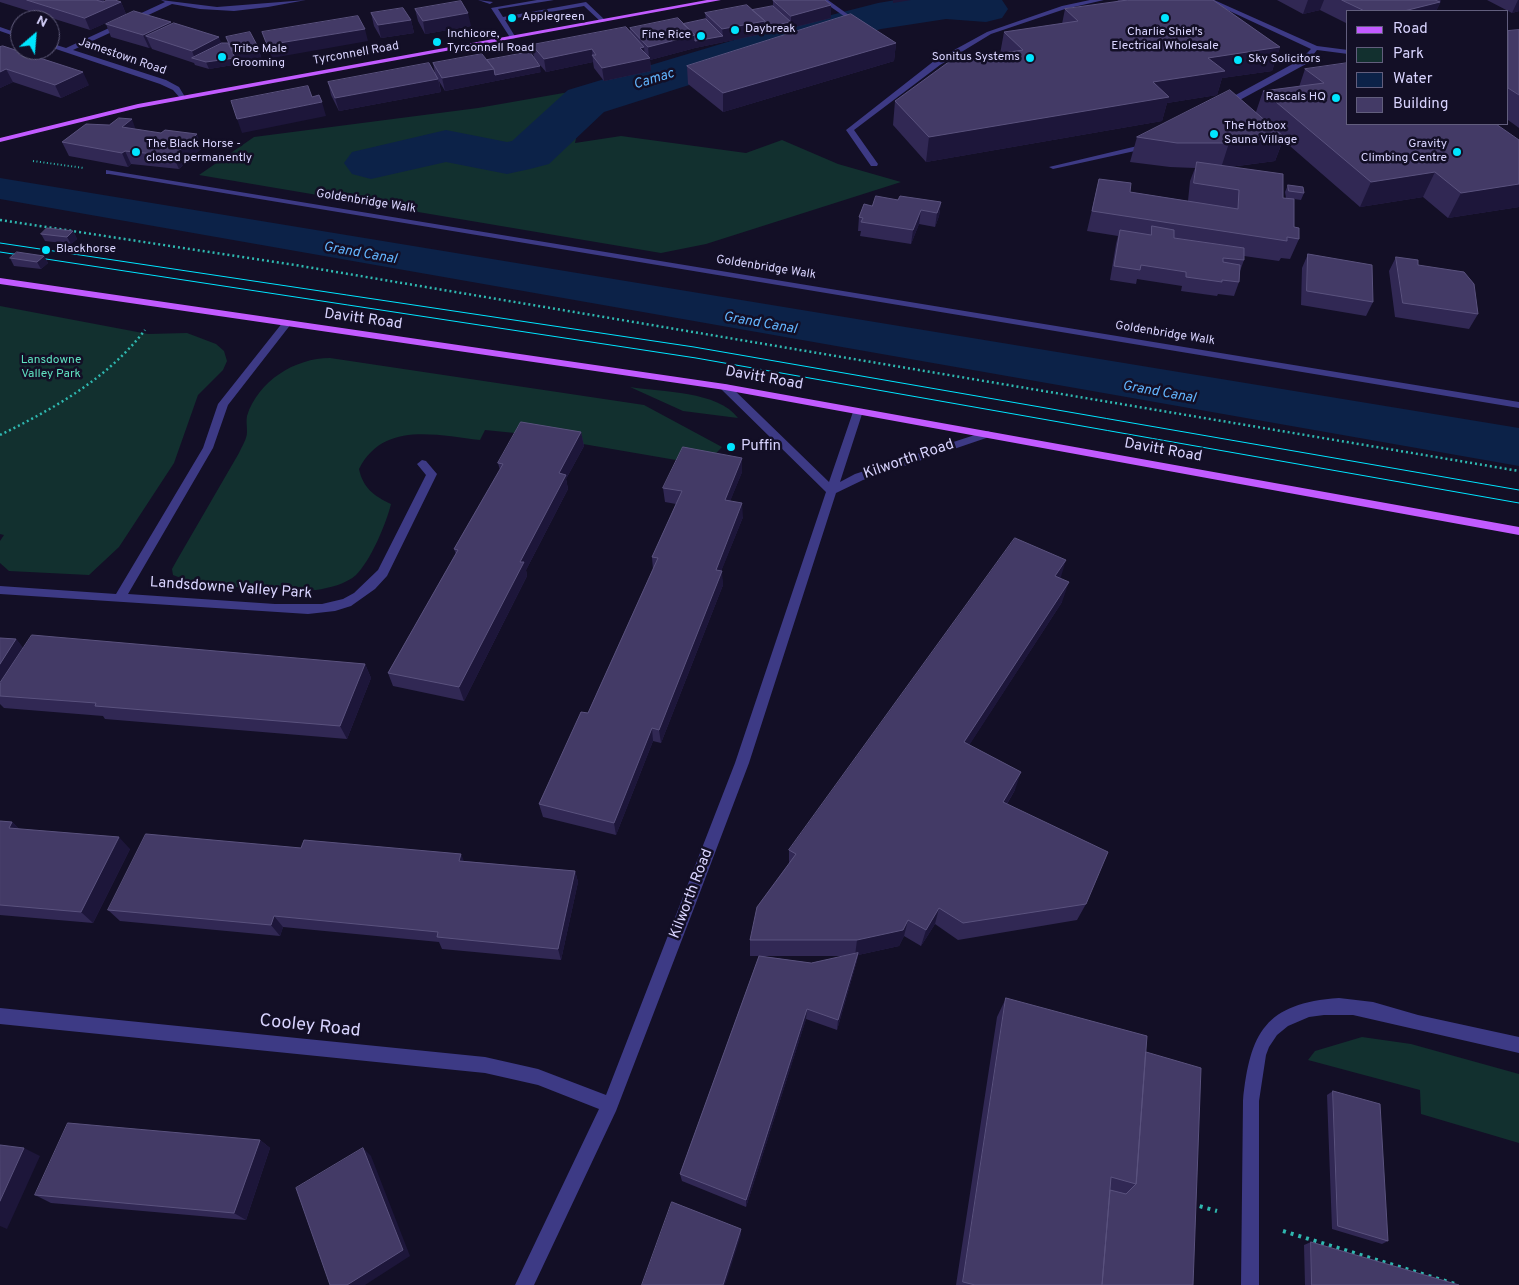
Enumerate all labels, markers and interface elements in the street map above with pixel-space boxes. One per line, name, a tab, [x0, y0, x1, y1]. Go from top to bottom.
north arrow	[10, 10, 60, 60]
legend	[1346, 10, 1509, 125]
place label: Applegreen	[522, 11, 585, 25]
text: N	[33, 12, 50, 32]
marker: Applegreen	[506, 12, 518, 24]
marker: Charlie Shiel's Electrical Wholesale	[1159, 12, 1171, 24]
text: Road	[1393, 20, 1428, 39]
place label: Daybreak	[745, 23, 796, 37]
marker: Daybreak	[729, 24, 741, 36]
place label: Charlie Shiel's Electrical Wholesale	[1111, 26, 1219, 54]
place label: Inchicore, Tyrconnell Road	[447, 28, 534, 56]
place label: Fine Rice	[641, 29, 691, 43]
marker: Fine Rice	[695, 30, 707, 42]
street label: Jamestown Road	[76, 35, 168, 79]
marker: Inchicore, Tyrconnell Road	[431, 36, 443, 48]
street label: Tyrconnell Road	[312, 39, 400, 69]
place label: Tribe Male Grooming	[232, 43, 287, 71]
text: Park	[1393, 45, 1424, 64]
marker: Tribe Male Grooming	[216, 51, 228, 63]
place label: Sonitus Systems	[932, 51, 1020, 65]
marker: Sonitus Systems	[1024, 52, 1036, 64]
place label: Sky Solicitors	[1248, 53, 1321, 67]
marker: Sky Solicitors	[1232, 54, 1244, 66]
water label: Camac	[632, 66, 676, 94]
text: Water	[1393, 70, 1432, 89]
place label: Rascals HQ	[1265, 91, 1326, 105]
marker: Rascals HQ	[1330, 92, 1342, 104]
text: Building	[1393, 95, 1448, 114]
place label: The Hotbox Sauna Village	[1224, 120, 1297, 148]
marker: The Hotbox Sauna Village	[1208, 128, 1220, 140]
place label: The Black Horse - closed permanently	[146, 138, 252, 166]
place label: Gravity Climbing Centre	[1361, 138, 1447, 166]
marker: The Black Horse - closed permanently	[130, 146, 142, 158]
marker: Gravity Climbing Centre	[1451, 146, 1463, 158]
street label: Goldenbridge Walk	[315, 187, 417, 217]
water label: Grand Canal	[322, 239, 398, 269]
place label: Blackhorse	[56, 243, 116, 257]
marker: Blackhorse	[40, 244, 52, 256]
street label: Goldenbridge Walk	[715, 253, 817, 283]
street label: Davitt Road	[323, 306, 403, 334]
water label: Grand Canal	[722, 309, 798, 339]
street label: Goldenbridge Walk	[1114, 319, 1216, 349]
park label: Lansdowne Valley Park	[21, 354, 81, 382]
street label: Davitt Road	[724, 363, 804, 395]
water label: Grand Canal	[1121, 378, 1197, 408]
street label: Davitt Road	[1123, 435, 1203, 467]
street label: Kilworth Road	[861, 436, 957, 484]
place label: Puffin	[741, 438, 781, 456]
marker: Puffin	[725, 441, 737, 453]
street label: Landsdowne Valley Park	[149, 574, 313, 604]
street label: Kilworth Road	[667, 847, 717, 941]
street label: Cooley Road	[258, 1011, 362, 1043]

